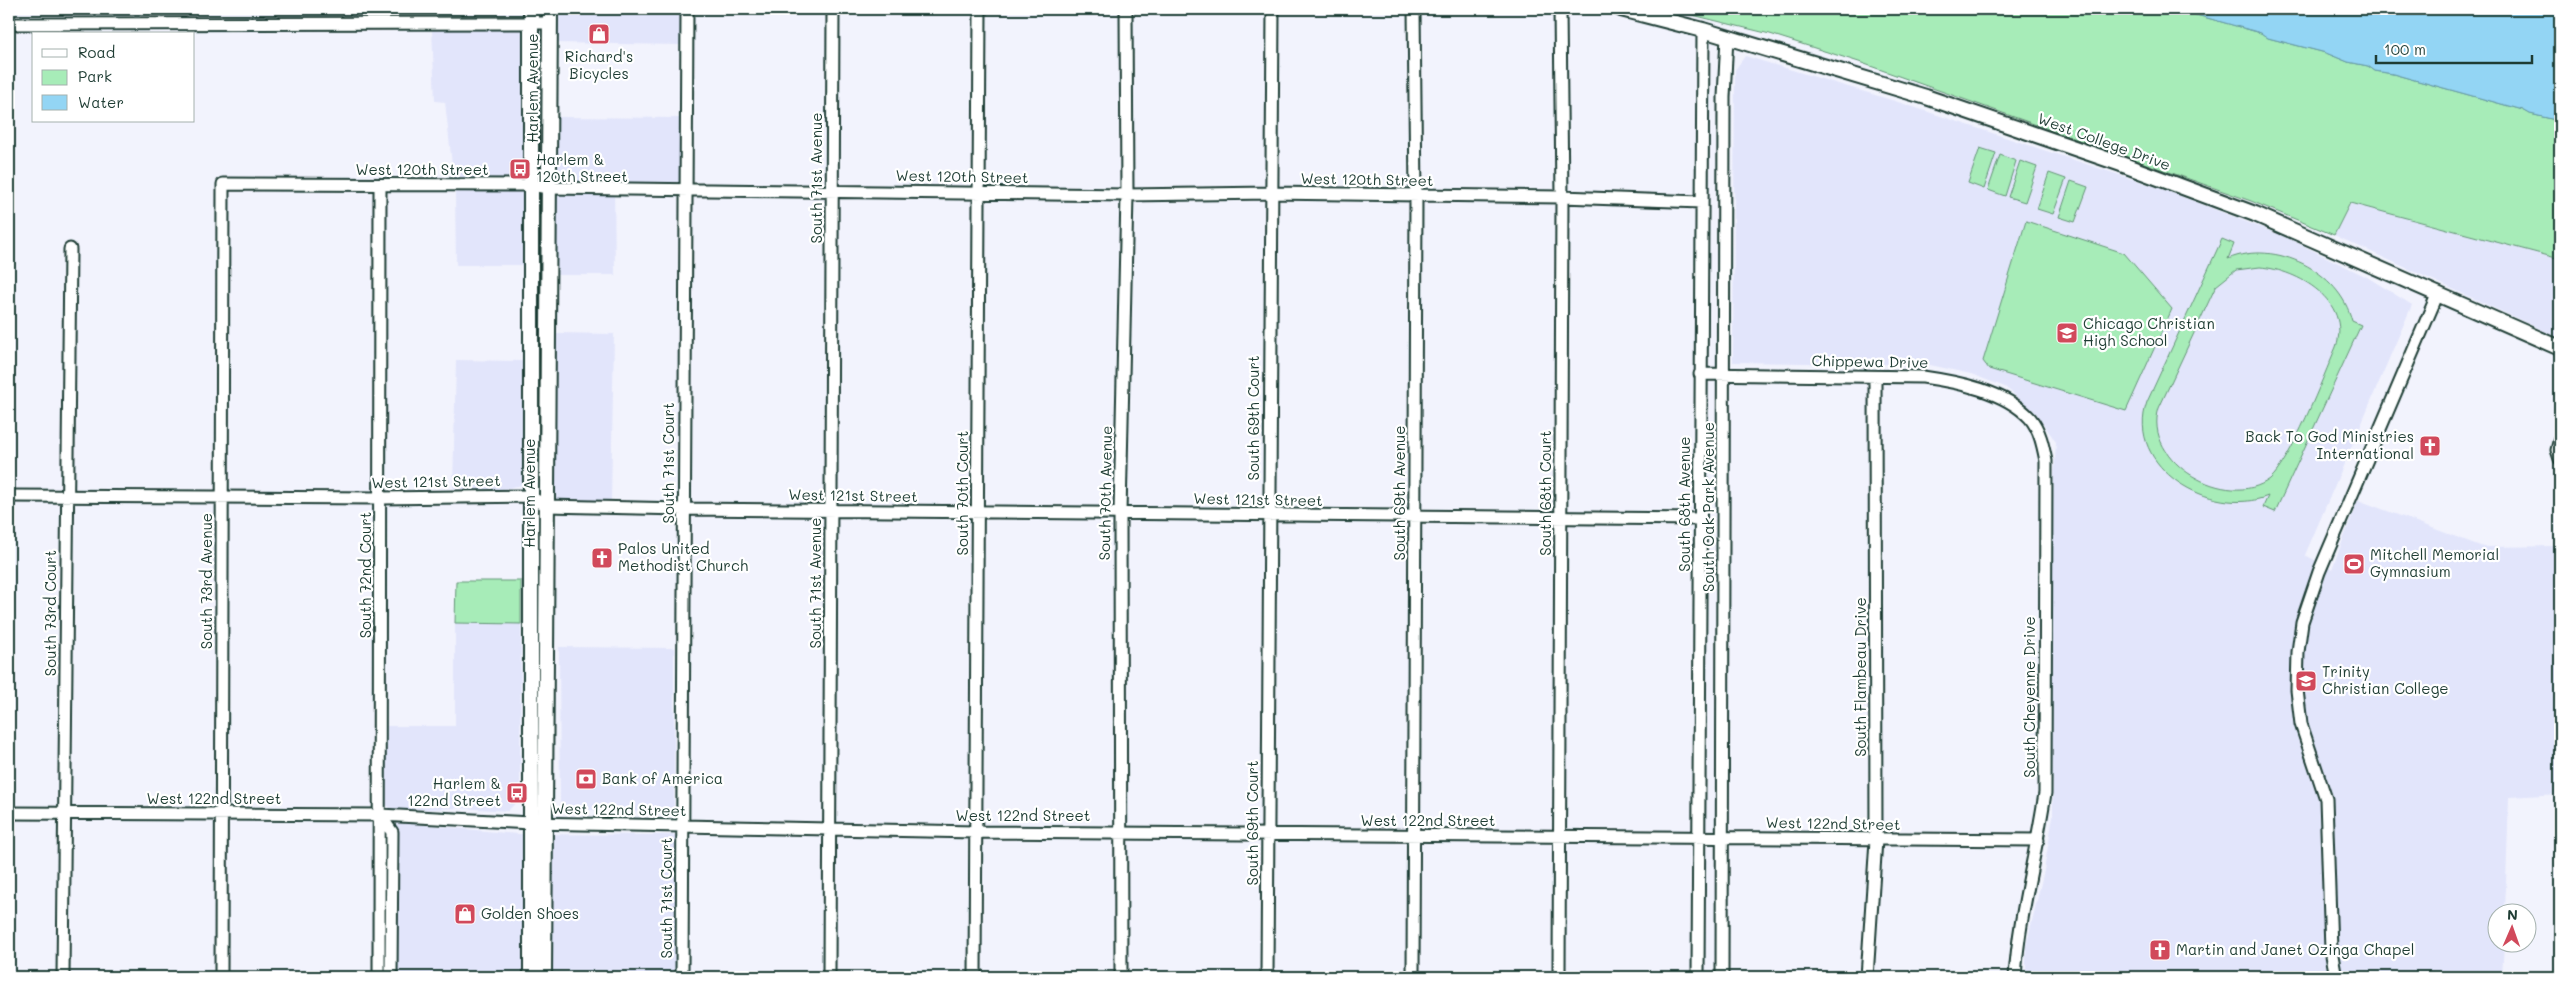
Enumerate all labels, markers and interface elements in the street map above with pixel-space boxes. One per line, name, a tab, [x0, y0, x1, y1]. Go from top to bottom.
shop icon: Richard's Bicycles	[587, 22, 611, 46]
legend	[32, 32, 195, 122]
scale bar	[2376, 32, 2533, 64]
street label: Harlem Avenue	[522, 33, 542, 143]
text: 100 m	[2384, 39, 2426, 59]
text: Road	[78, 42, 115, 62]
place label: Richard's Bicycles	[565, 46, 633, 83]
text: Park	[78, 66, 112, 86]
text: Water	[78, 92, 124, 112]
street label: West College Drive	[2035, 108, 2174, 174]
street label: South 71st Avenue	[806, 112, 826, 244]
place label: Harlem & 120th Street	[536, 149, 628, 186]
bus stop icon: Harlem & 120th Street	[508, 157, 532, 181]
street label: West 120th Street	[355, 159, 489, 179]
street label: West 120th Street	[895, 165, 1029, 187]
street label: West 120th Street	[1300, 168, 1434, 190]
place label: Chicago Christian High School	[2083, 313, 2215, 350]
school or university icon: Chicago Christian High School	[2055, 321, 2079, 345]
street label: Chippewa Drive	[1811, 350, 1929, 372]
street label: South 69th Court	[1243, 355, 1263, 481]
street label: South 71st Court	[658, 402, 678, 524]
street label: South Oak Park Avenue	[1698, 422, 1718, 592]
street label: South 70th Avenue	[1094, 425, 1116, 561]
street label: South 69th Avenue	[1389, 425, 1409, 561]
place label: Back To God Ministries International	[2245, 426, 2414, 463]
street label: South 68th Court	[1535, 430, 1555, 556]
street label: South 70th Court	[952, 431, 972, 555]
church icon: Back To God Ministries International	[2418, 434, 2442, 458]
street label: South 68th Avenue	[1674, 436, 1694, 572]
street label: Harlem Avenue	[519, 438, 539, 548]
street label: West 121st Street	[371, 470, 501, 492]
street label: West 121st Street	[788, 484, 918, 506]
street label: West 121st Street	[1193, 488, 1323, 510]
street label: South 72nd Court	[355, 512, 375, 638]
street label: South 73rd Avenue	[196, 513, 216, 649]
street label: South 71st Avenue	[805, 517, 825, 649]
place label: Palos United Methodist Church	[618, 538, 748, 575]
place label: Mitchell Memorial Gymnasium	[2370, 544, 2499, 581]
church icon: Palos United Methodist Church	[590, 546, 614, 570]
street label: South 73rd Court	[40, 550, 60, 676]
sports icon: Mitchell Memorial Gymnasium	[2342, 552, 2366, 576]
street label: South Flambeau Drive	[1850, 597, 1870, 757]
street label: South Cheyenne Drive	[2019, 616, 2039, 778]
place label: Trinity Christian College	[2322, 661, 2449, 698]
school or university icon: Trinity Christian College	[2294, 669, 2318, 693]
street label: South 69th Court	[1242, 760, 1262, 886]
bank icon: Bank of America	[574, 767, 598, 791]
place label: Bank of America	[602, 768, 723, 788]
place label: Harlem & 122nd Street	[407, 773, 501, 810]
bus stop icon: Harlem & 122nd Street	[505, 781, 529, 805]
street label: West 122nd Street	[147, 788, 281, 808]
street label: West 122nd Street	[551, 798, 687, 820]
street label: West 122nd Street	[956, 805, 1090, 825]
street label: West 122nd Street	[1361, 810, 1495, 830]
street label: West 122nd Street	[1765, 812, 1901, 834]
street label: South 71st Court	[656, 837, 676, 959]
shop icon: Golden Shoes	[453, 902, 477, 926]
place label: Golden Shoes	[481, 903, 579, 923]
north arrow	[2486, 904, 2536, 954]
text: N	[2507, 905, 2518, 924]
church icon: Martin and Janet Ozinga Chapel	[2148, 938, 2172, 962]
place label: Martin and Janet Ozinga Chapel	[2176, 939, 2414, 959]

